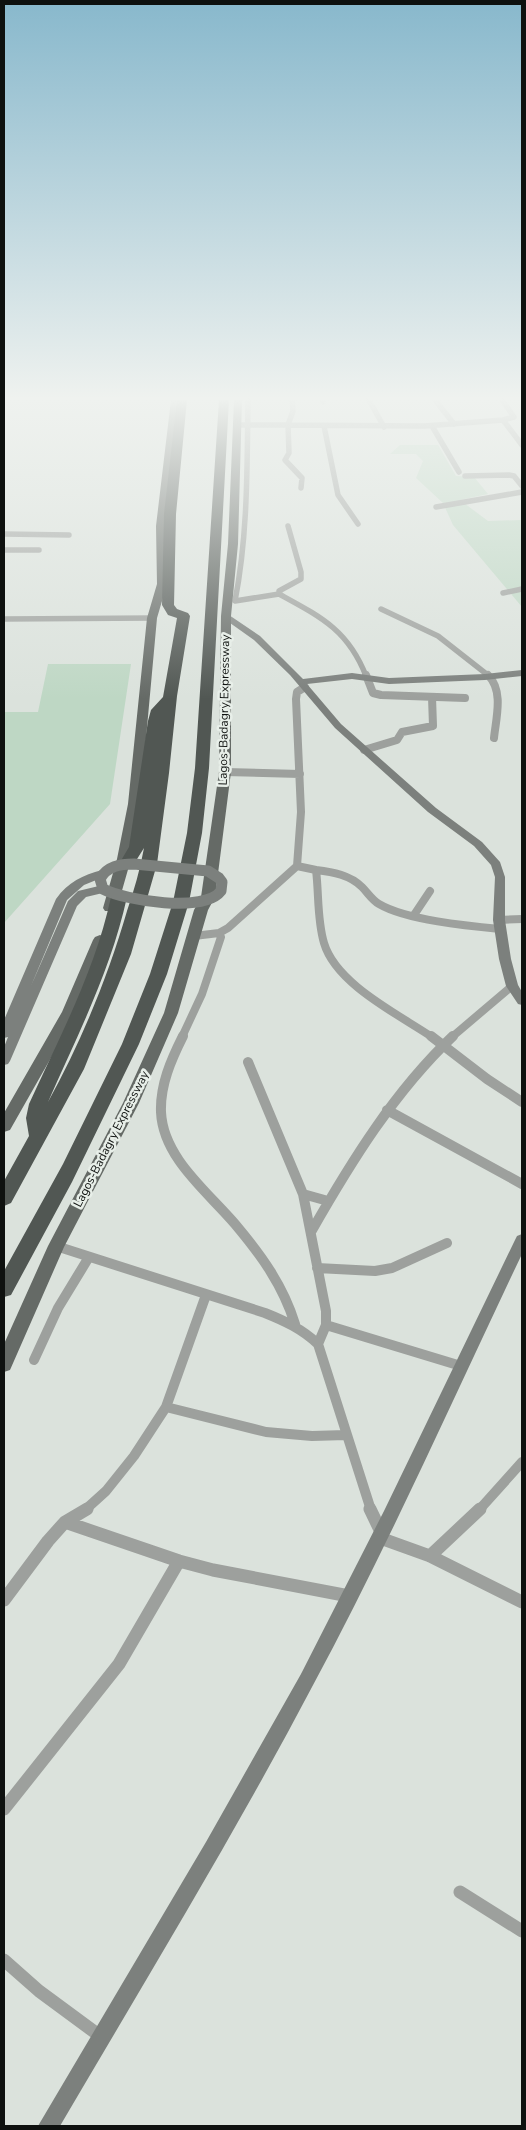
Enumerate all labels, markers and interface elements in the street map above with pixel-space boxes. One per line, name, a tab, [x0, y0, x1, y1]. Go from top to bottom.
street label: Lagos-Badagry Expressway	[215, 634, 233, 786]
street label: Lagos-Badagry Expressway	[70, 1067, 153, 1210]

